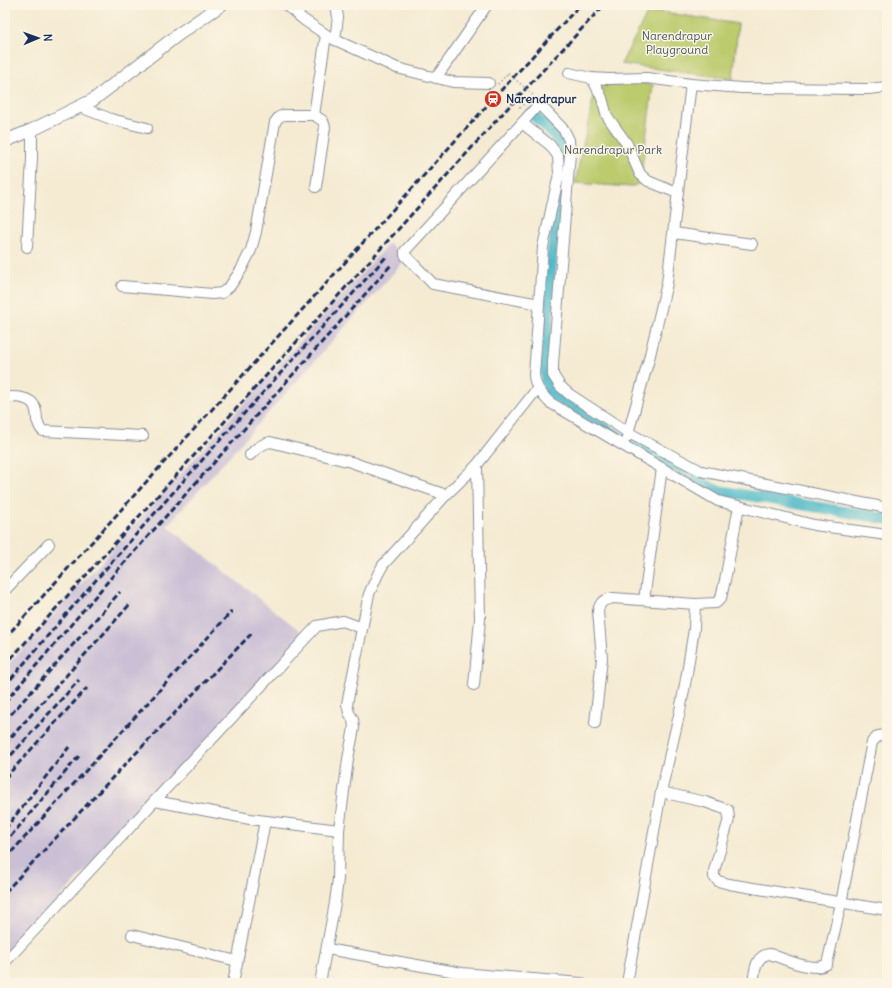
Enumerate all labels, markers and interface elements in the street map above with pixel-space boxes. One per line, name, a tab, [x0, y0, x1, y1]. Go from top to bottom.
north arrow	[18, 18, 58, 58]
park label: Narendrapur Playground	[642, 28, 712, 57]
text: N	[41, 34, 55, 42]
station icon: Narendrapur	[483, 89, 503, 109]
place label: Narendrapur	[506, 91, 577, 107]
park label: Narendrapur Park	[564, 142, 662, 157]

